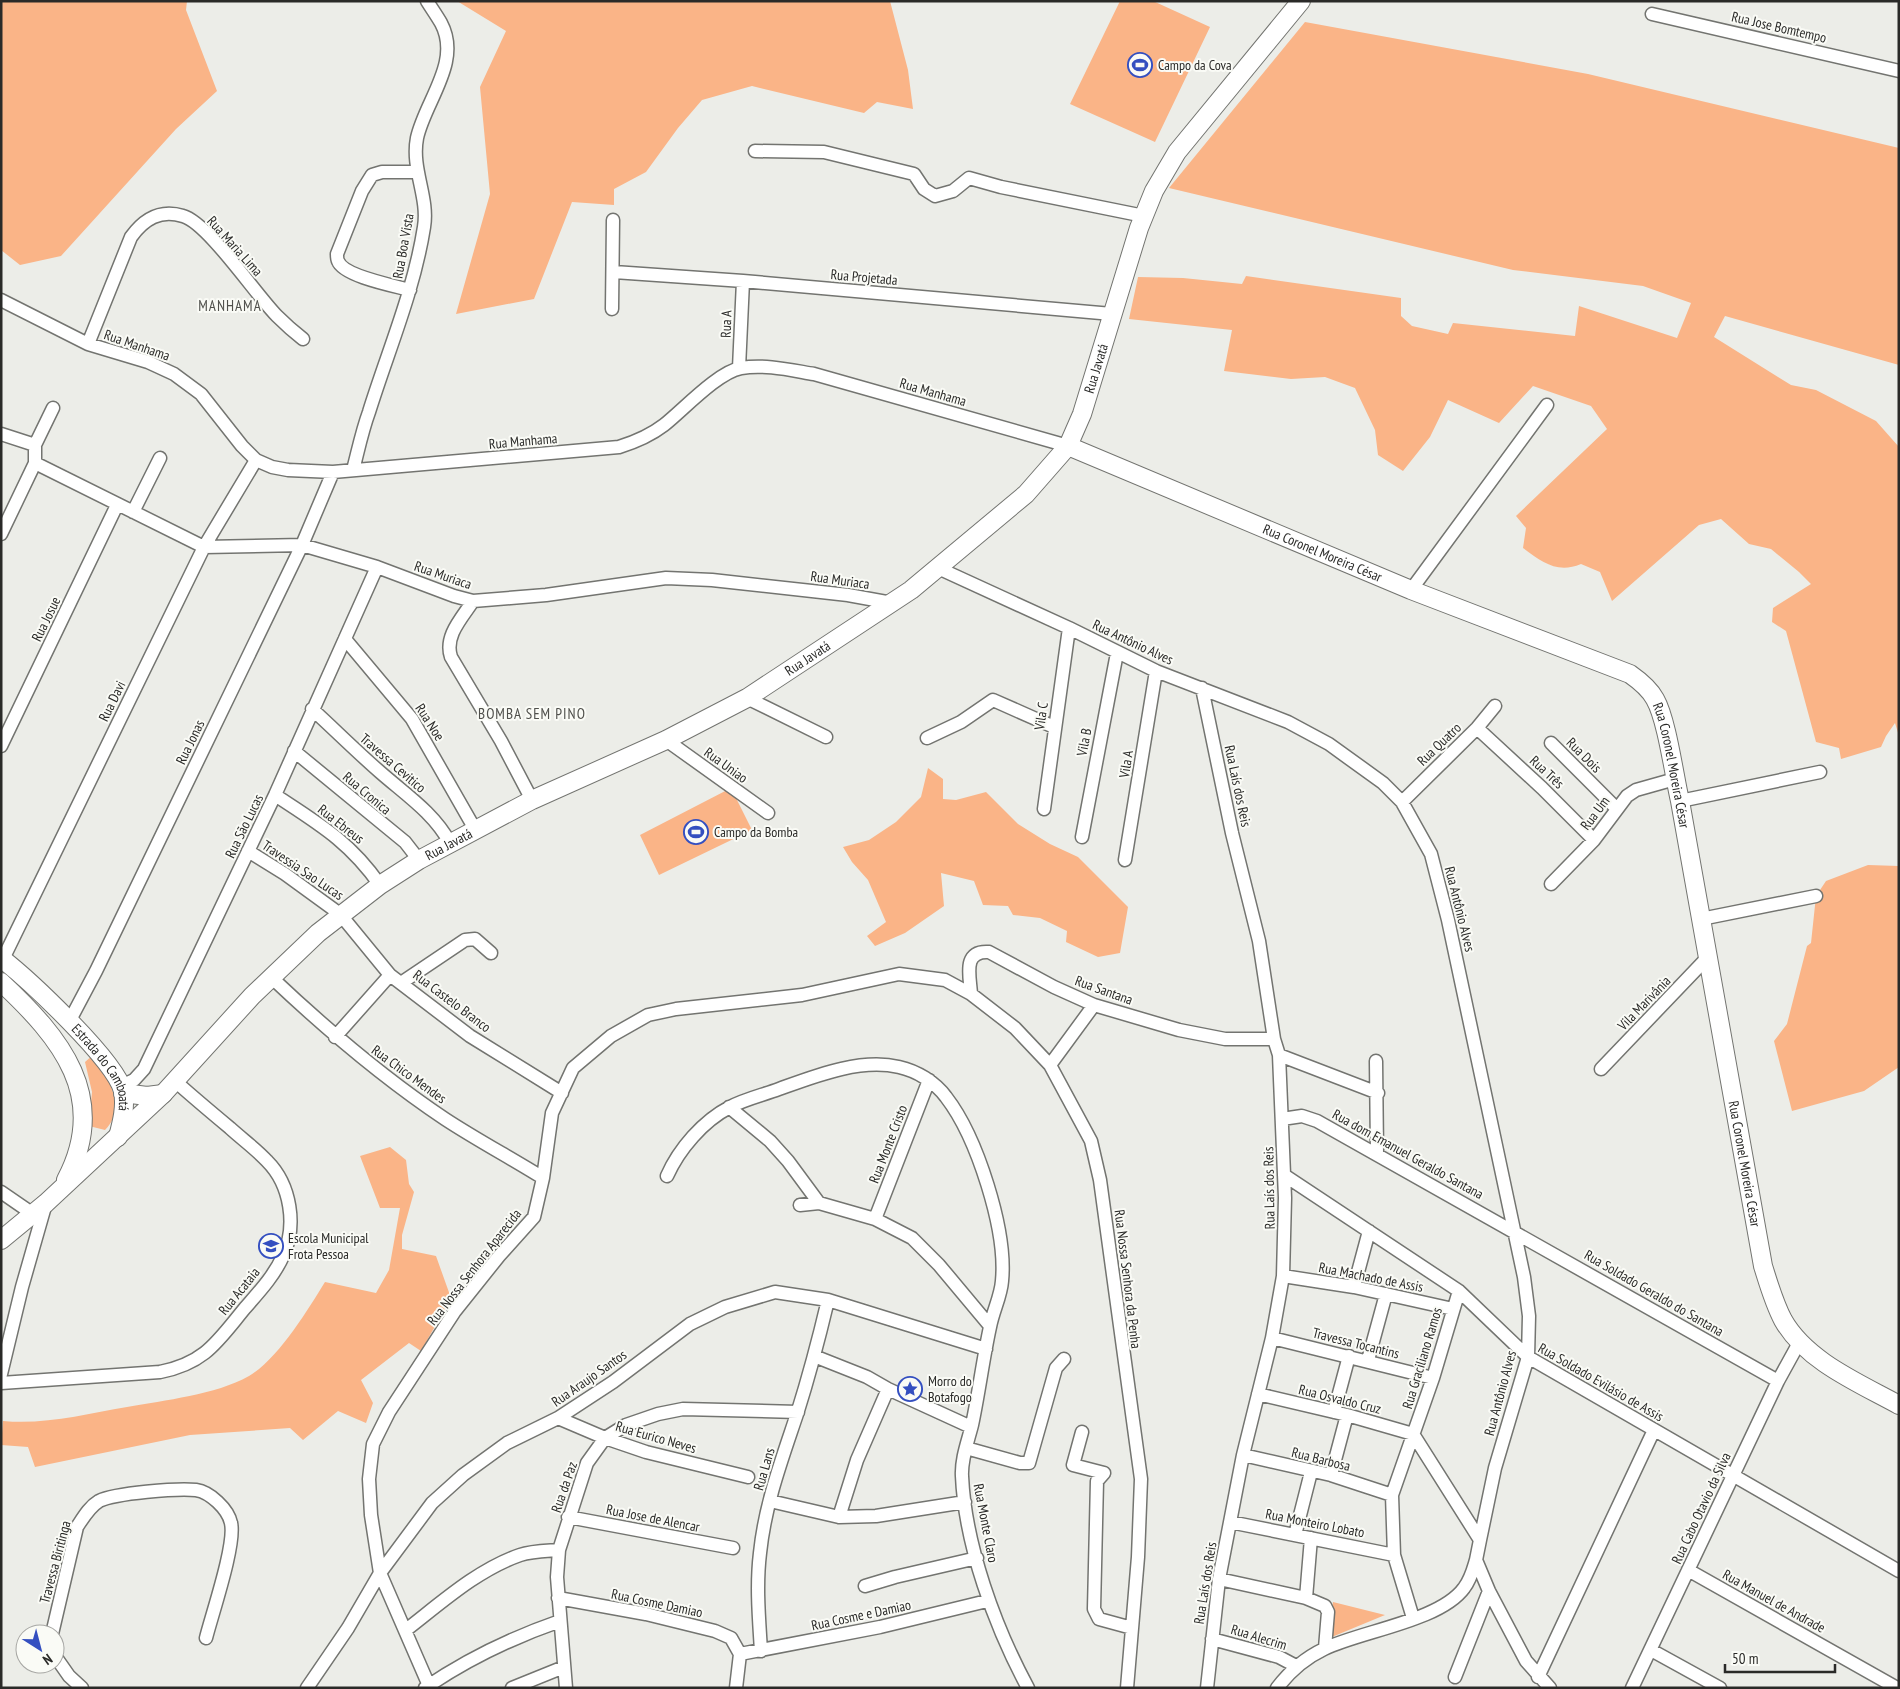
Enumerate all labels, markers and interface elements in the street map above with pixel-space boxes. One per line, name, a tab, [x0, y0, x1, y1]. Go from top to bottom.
street label: Rua Jose Bomtempo	[1730, 7, 1828, 47]
sports icon: Campo da Cova	[1127, 52, 1153, 78]
place label: Campo da Cova	[1158, 56, 1232, 74]
street label: Rua Maria Lima	[203, 212, 267, 280]
street label: Rua Boa Vista	[388, 212, 418, 280]
street label: Rua Projetada	[830, 265, 898, 289]
district label: MANHAMA	[198, 296, 262, 315]
street label: Rua A	[717, 310, 735, 338]
street label: Rua Manhama	[102, 325, 172, 365]
street label: Rua Javatá	[1080, 342, 1112, 395]
street label: Rua Manhama	[898, 374, 968, 410]
street label: Rua Manhama	[488, 429, 558, 453]
street label: Rua Coronel Moreira César	[1260, 520, 1385, 586]
street label: Rua Muriaca	[412, 557, 474, 593]
street label: Rua Muriaca	[809, 567, 871, 593]
street label: Rua Josue	[28, 594, 65, 644]
street label: Rua Antônio Alves	[1090, 615, 1177, 669]
street label: Rua Javatá	[781, 637, 834, 680]
street label: Rua Davi	[95, 678, 129, 724]
street label: Rua Noe	[411, 700, 449, 744]
street label: Vila C	[1030, 700, 1052, 732]
street label: Rua Coronel Moreira César	[1649, 700, 1694, 830]
district label: BOMBA SEM PINO	[478, 704, 586, 723]
street label: Rua Jonas	[172, 717, 209, 767]
street label: Rua Quatro	[1413, 719, 1465, 769]
street label: Vila B	[1072, 727, 1096, 758]
street label: Travessa Cevitico	[356, 729, 430, 797]
street label: Rua Dois	[1563, 734, 1606, 777]
street label: Rua Uniao	[701, 743, 751, 787]
street label: Rua Laís dos Reis	[1221, 744, 1255, 829]
street label: Vila A	[1115, 749, 1137, 780]
street label: Rua Três	[1526, 752, 1568, 793]
street label: Rua Cronica	[339, 768, 395, 818]
street label: Rua São Lucas	[221, 791, 267, 861]
street label: Rua Um	[1576, 792, 1614, 834]
street label: Rua Ebreus	[314, 800, 368, 848]
sports icon: Campo da Bomba	[683, 819, 709, 845]
place label: Campo da Bomba	[714, 823, 798, 841]
street label: Rua Javatá	[422, 824, 475, 864]
street label: Travessia Sao Lucas	[259, 836, 347, 904]
street label: Rua Antônio Alves	[1441, 865, 1479, 954]
street label: Rua Castelo Branco	[410, 966, 494, 1036]
street label: Rua Santana	[1073, 971, 1135, 1009]
street label: Vila Marivânia	[1613, 972, 1674, 1035]
street label: Estrada do Camboatá	[68, 1020, 133, 1112]
street label: Rua Chico Mendes	[368, 1041, 450, 1107]
street label: Rua Coronel Moreira César	[1725, 1099, 1765, 1228]
street label: Rua Monte Cristo	[865, 1102, 911, 1186]
street label: Rua dom Emanuel Geraldo Santana	[1329, 1105, 1487, 1203]
street label: Rua Laís dos Reis	[1259, 1146, 1279, 1230]
street label: Rua Nossa Senhora Aparecida	[423, 1205, 525, 1329]
street label: Rua Nossa Senhora da Penha	[1111, 1209, 1145, 1349]
place label: Escola Municipal Frota Pessoa	[288, 1229, 369, 1263]
school or university icon: Escola Municipal Frota Pessoa	[258, 1233, 284, 1259]
street label: Rua Soldado Geraldo do Santana	[1581, 1246, 1727, 1340]
street label: Rua Machado de Assis	[1317, 1258, 1425, 1296]
street label: Rua Acataia	[214, 1264, 264, 1318]
street label: Rua Graciliano Ramos	[1398, 1305, 1446, 1411]
street label: Travessa Tocantins	[1311, 1324, 1401, 1363]
street label: Rua Soldado Evilásio de Assis	[1535, 1339, 1667, 1425]
street label: Rua Araujo Santos	[548, 1345, 630, 1410]
street label: Rua Antônio Alves	[1480, 1348, 1520, 1437]
place label: Morro do Botafogo	[928, 1372, 972, 1406]
place icon: Morro do Botafogo	[897, 1376, 923, 1402]
street label: Rua Osvaldo Cruz	[1297, 1380, 1383, 1418]
street label: Rua Eurico Neves	[614, 1417, 699, 1457]
street label: Rua Barbosa	[1290, 1443, 1352, 1475]
street label: Rua Lans	[749, 1445, 779, 1492]
street label: Rua Cabo Otavio da Silva	[1667, 1449, 1735, 1567]
street label: Rua da Paz	[547, 1459, 581, 1515]
street label: Rua Monte Claro	[970, 1482, 1002, 1564]
street label: Rua Jose de Alencar	[605, 1500, 701, 1536]
street label: Rua Monteiro Lobato	[1264, 1505, 1366, 1541]
street label: Travessa Biritinga	[35, 1519, 75, 1605]
street label: Rua Laís dos Reis	[1190, 1540, 1220, 1625]
street label: Rua Manuel de Andrade	[1719, 1565, 1829, 1637]
street label: Rua Cosme Damiao	[610, 1585, 704, 1621]
street label: Rua Cosme e Damiao	[809, 1596, 913, 1634]
street label: Rua Alecrim	[1229, 1620, 1289, 1654]
north arrow	[15, 1624, 65, 1674]
scale bar	[1725, 1642, 1835, 1674]
text: 50 m	[1732, 1649, 1758, 1668]
text: N	[39, 1650, 56, 1669]

